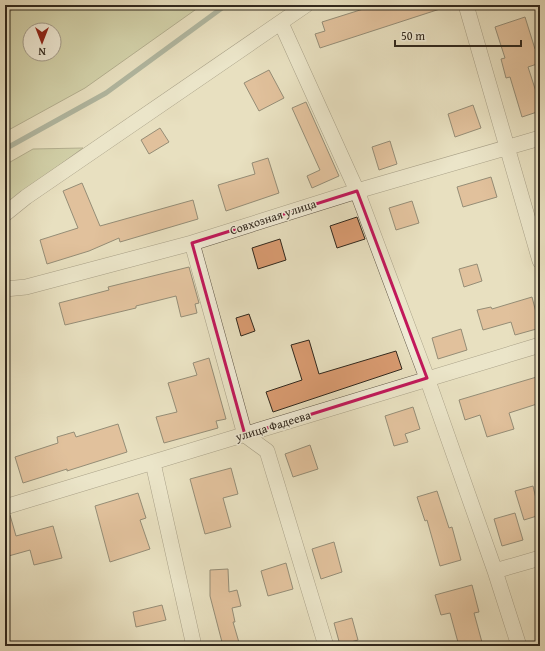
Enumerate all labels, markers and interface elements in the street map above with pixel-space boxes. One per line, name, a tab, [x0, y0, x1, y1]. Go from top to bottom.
north arrow	[22, 22, 62, 62]
scale bar	[395, 22, 521, 48]
text: 50 m	[401, 27, 425, 44]
text: N	[38, 44, 46, 60]
street label: Совхозная улица	[228, 194, 318, 238]
street label: улица Фадеева	[232, 406, 313, 445]

